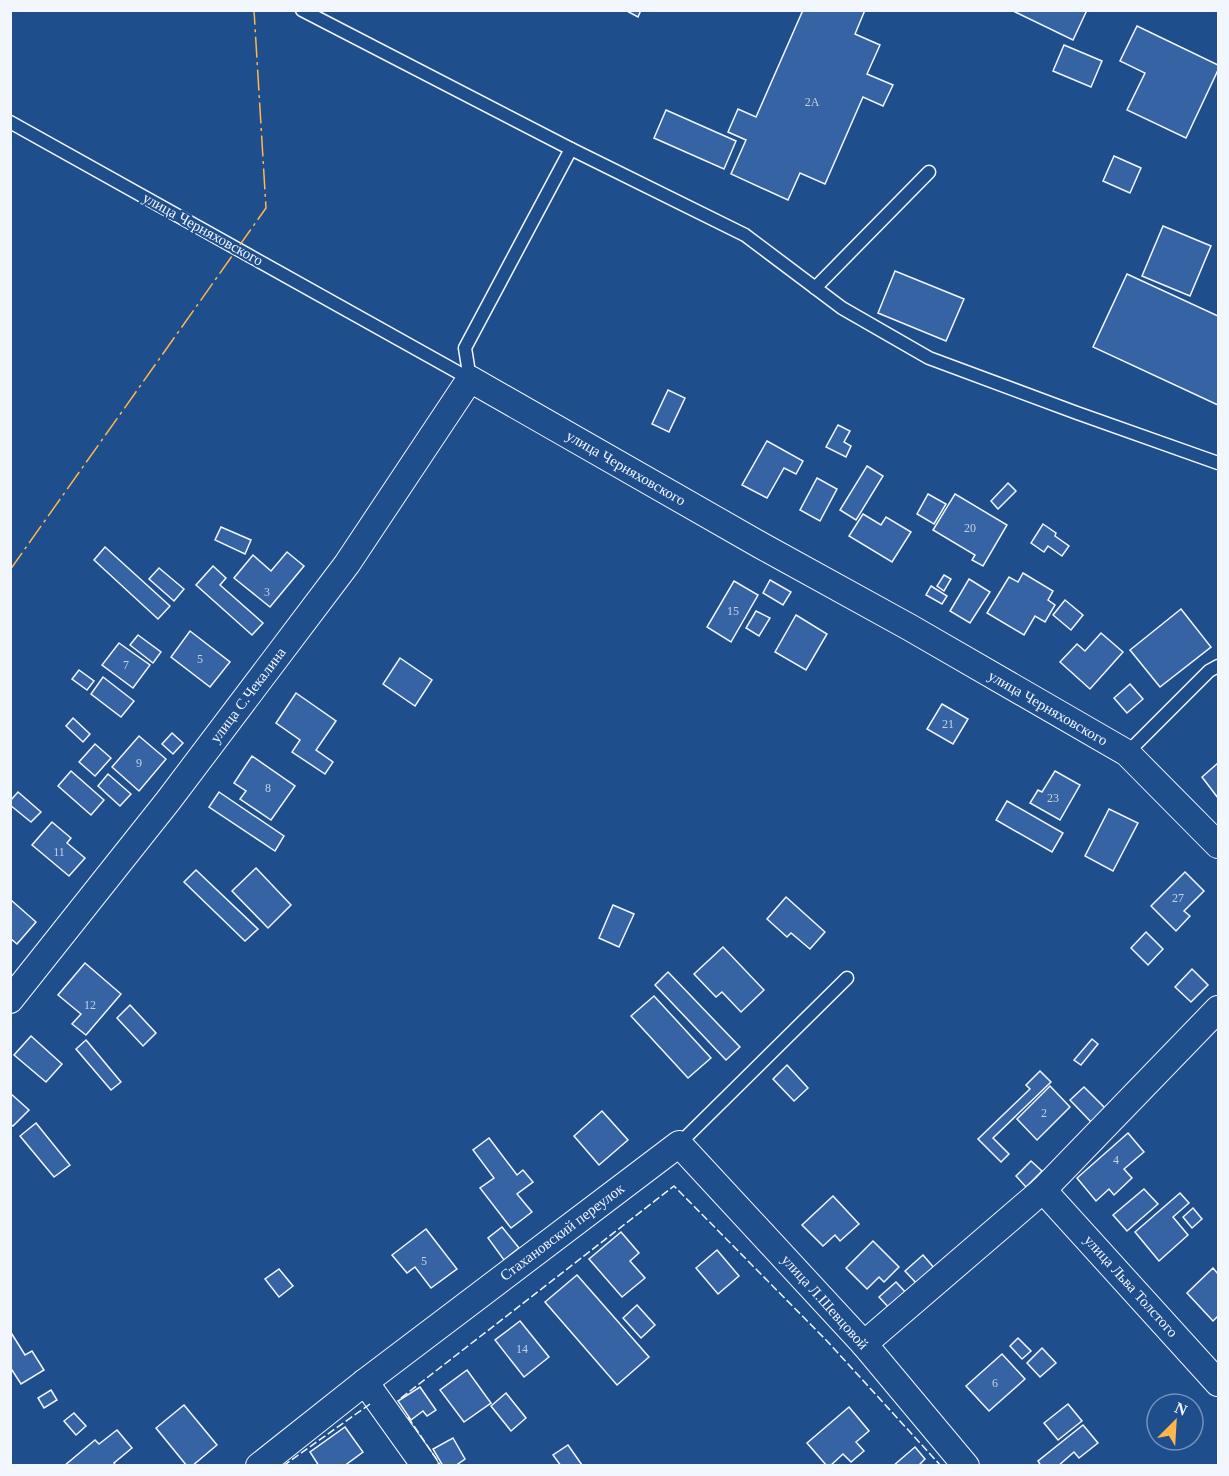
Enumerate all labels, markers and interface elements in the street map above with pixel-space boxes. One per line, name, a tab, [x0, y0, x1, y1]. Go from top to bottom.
house number: 2А	[805, 95, 820, 109]
street label: улица Черняховского	[140, 189, 266, 269]
street label: улица Черняховского	[564, 427, 688, 509]
house number: 20	[964, 521, 976, 535]
house number: 3	[264, 585, 270, 599]
house number: 15	[727, 604, 739, 618]
street label: улица С.Чекалина	[207, 644, 289, 746]
house number: 5	[197, 652, 203, 666]
house number: 7	[123, 658, 129, 672]
street label: улица Черняховского	[986, 667, 1110, 749]
house number: 21	[942, 717, 954, 731]
house number: 9	[136, 756, 142, 770]
house number: 8	[265, 781, 271, 795]
house number: 23	[1047, 791, 1059, 805]
house number: 11	[53, 845, 65, 859]
house number: 27	[1172, 891, 1184, 905]
house number: 12	[84, 998, 96, 1012]
house number: 2	[1041, 1106, 1047, 1120]
house number: 4	[1113, 1153, 1119, 1167]
street label: Стахановский переулок	[497, 1180, 628, 1284]
street label: улица Льва Толстого	[1081, 1232, 1181, 1340]
street label: улица Л.Шевцовой	[778, 1251, 872, 1353]
house number: 5	[421, 1254, 427, 1268]
house number: 14	[516, 1342, 528, 1356]
house number: 6	[992, 1376, 998, 1390]
north arrow	[1145, 1392, 1205, 1452]
text: N	[1172, 1399, 1190, 1419]

